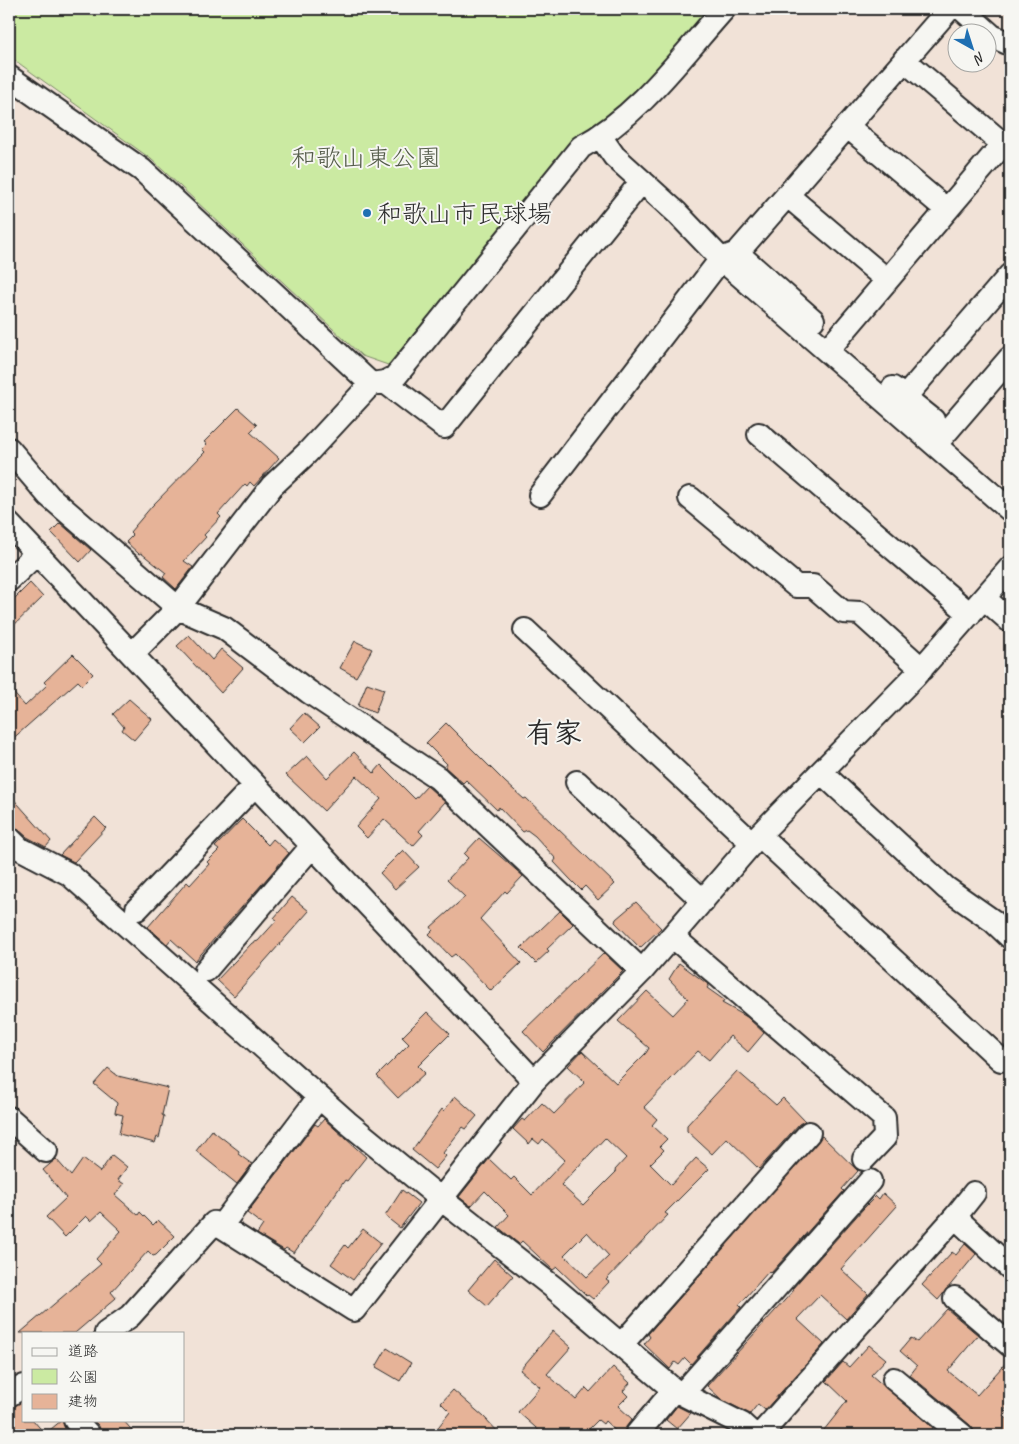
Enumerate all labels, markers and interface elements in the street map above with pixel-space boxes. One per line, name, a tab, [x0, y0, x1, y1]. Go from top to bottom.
north arrow	[946, 22, 996, 72]
text: N	[969, 48, 989, 69]
park label: 和歌山東公園	[291, 142, 441, 174]
place label: 和歌山市民球場	[377, 198, 552, 230]
marker: 和歌山市民球場	[361, 207, 373, 219]
district label: 有家	[526, 715, 582, 750]
legend	[22, 1332, 185, 1422]
text: 道路	[68, 1342, 98, 1361]
text: 公園	[68, 1368, 98, 1387]
text: 建物	[68, 1392, 98, 1411]

